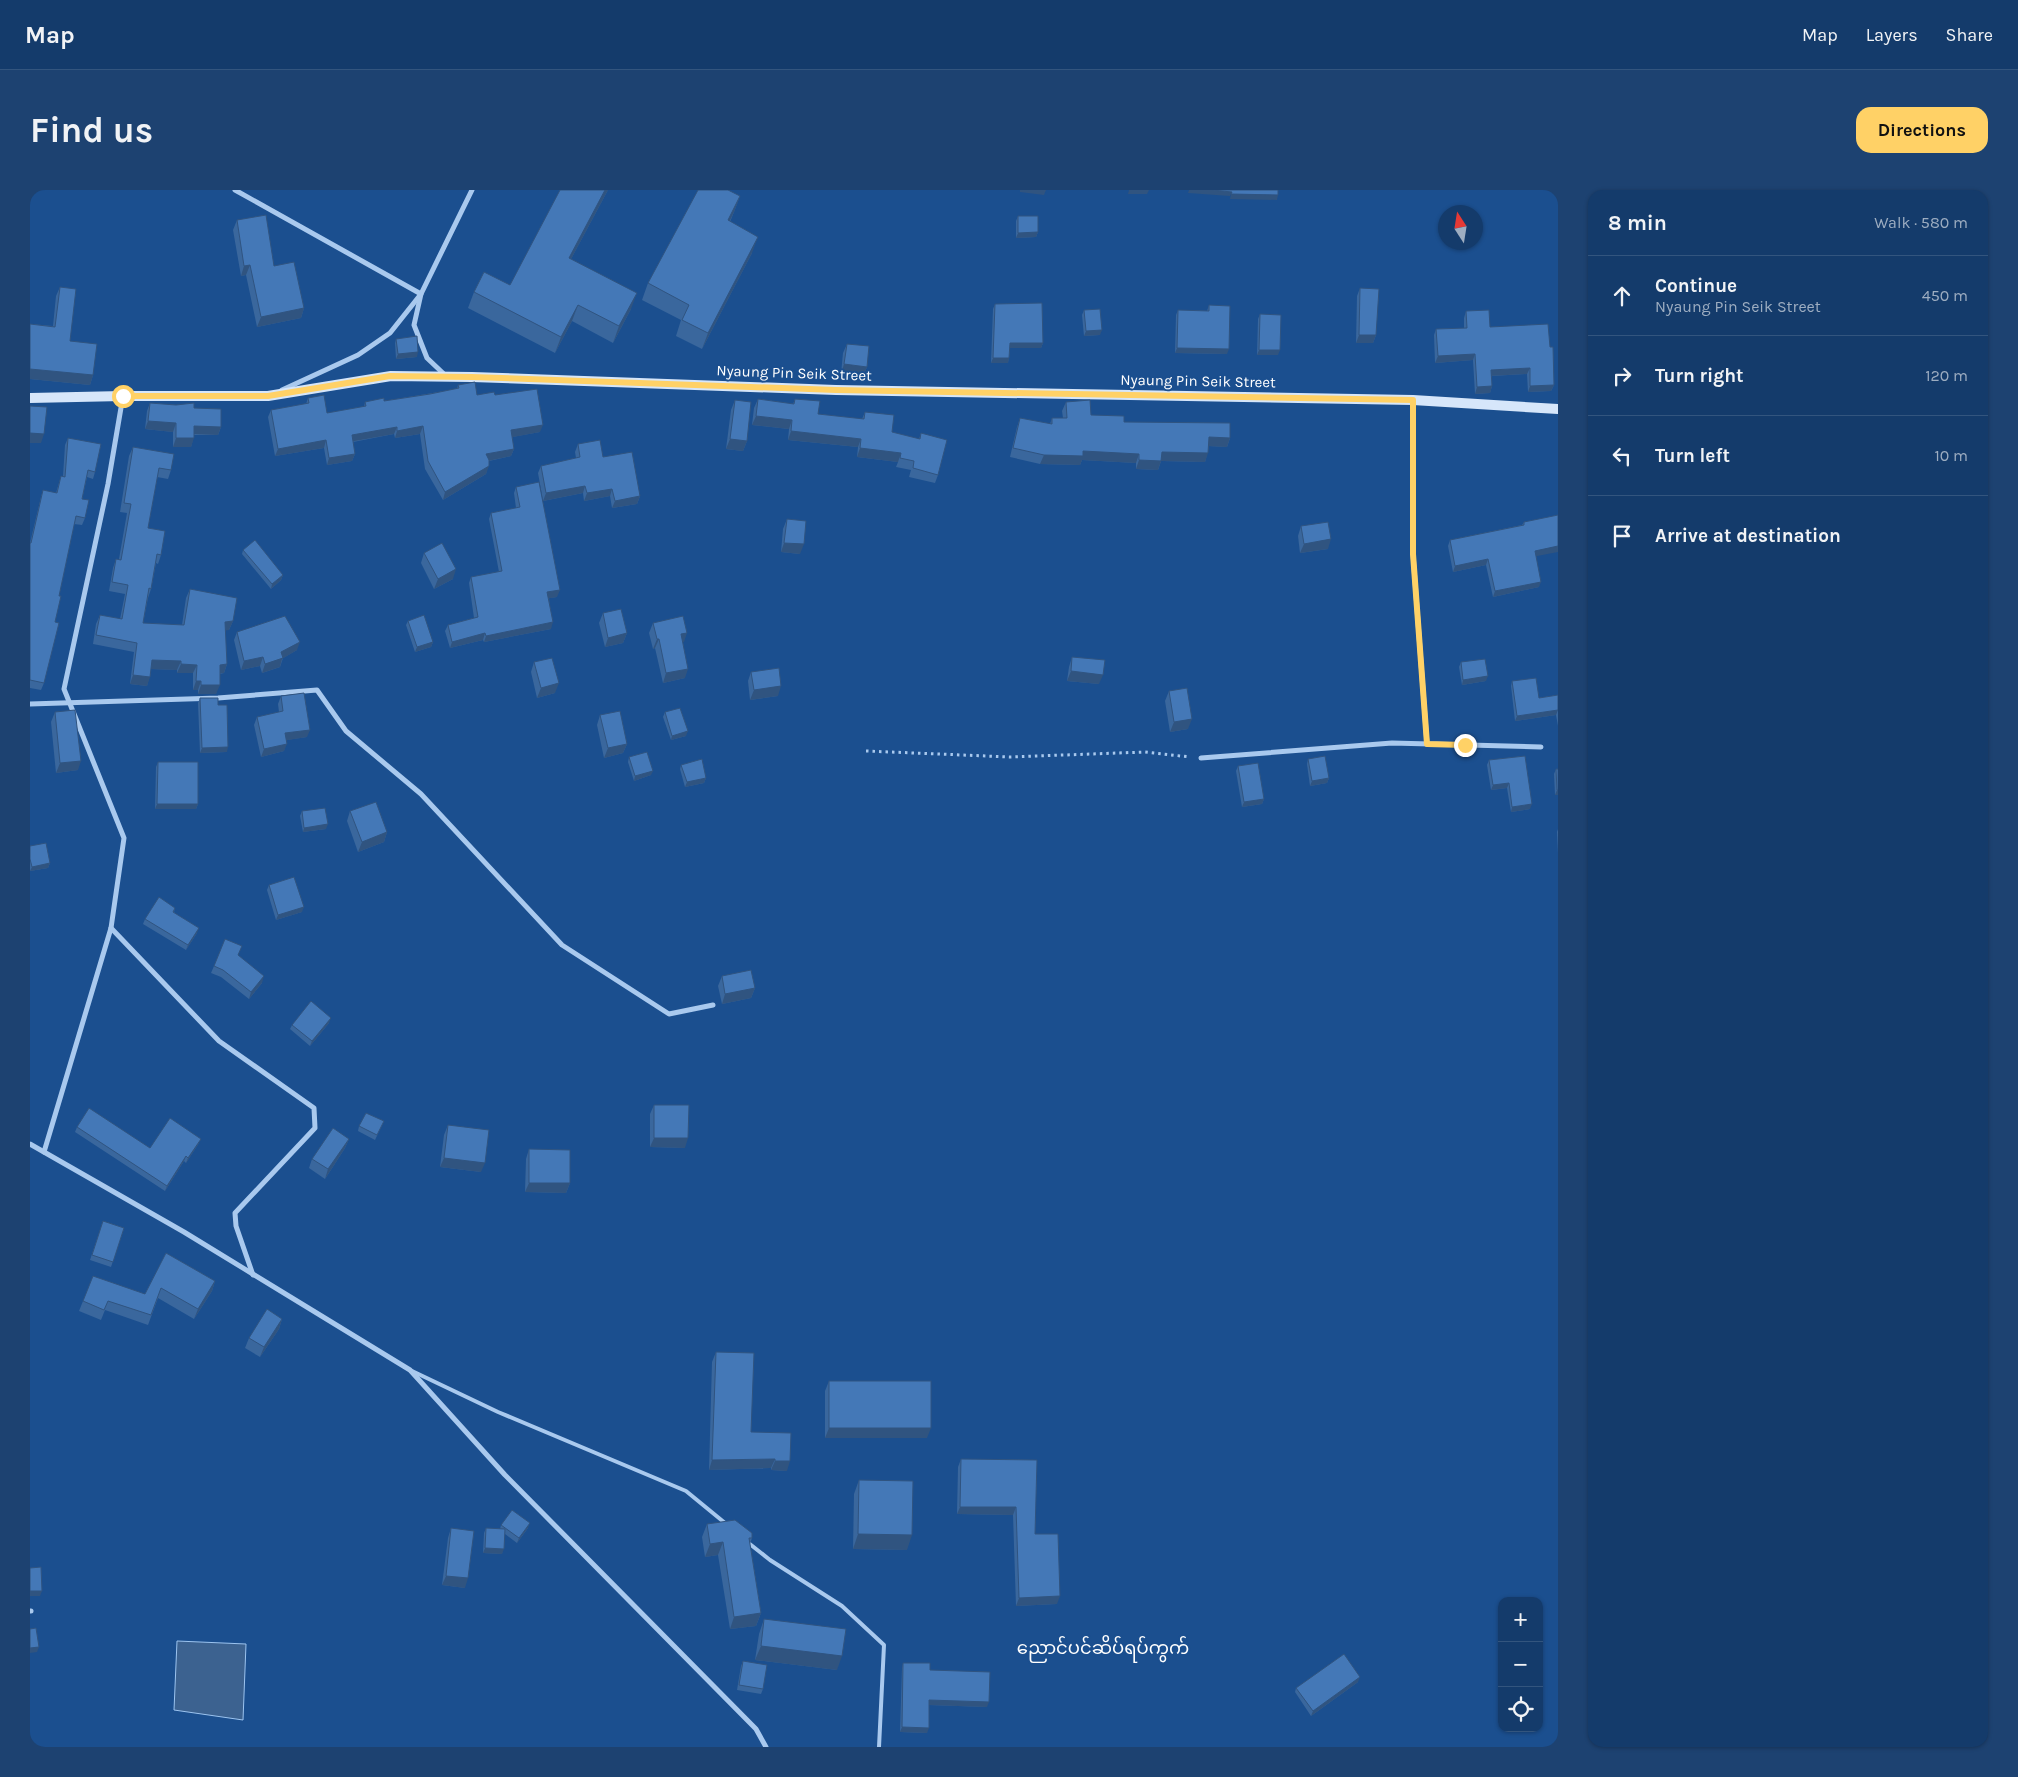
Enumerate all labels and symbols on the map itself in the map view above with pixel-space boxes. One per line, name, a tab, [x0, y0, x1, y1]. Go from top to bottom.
north arrow	[1438, 205, 1483, 250]
street label: Nyaung Pin Seik Street	[716, 361, 872, 385]
street label: Nyaung Pin Seik Street	[1120, 371, 1276, 391]
route start	[112, 385, 135, 408]
route end	[1454, 734, 1477, 757]
district label: ညောင်ပင်ဆိပ်ရပ်ကွက်	[1017, 1634, 1189, 1663]

